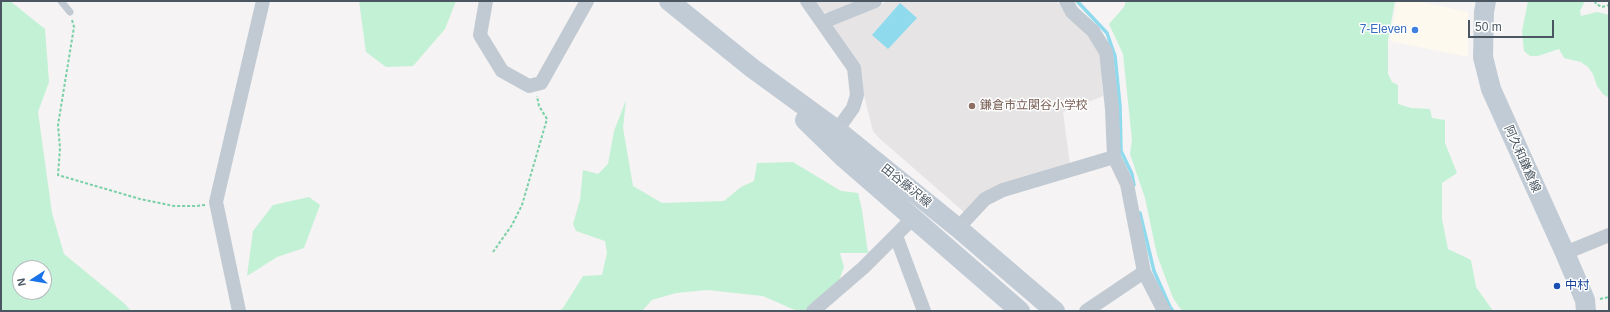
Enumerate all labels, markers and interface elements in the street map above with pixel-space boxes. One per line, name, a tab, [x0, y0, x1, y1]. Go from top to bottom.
scale bar	[1470, 12, 1556, 38]
text: 50 m	[1475, 20, 1502, 34]
place label: 7-Eleven	[1360, 23, 1407, 37]
marker: 7-Eleven	[1410, 25, 1420, 35]
place label: 鎌倉市立関谷小学校	[980, 99, 1088, 113]
marker: 鎌倉市立関谷小学校	[967, 101, 977, 111]
street label: 阿久和鎌倉線	[1501, 123, 1543, 195]
street label: 田谷藤沢線	[878, 162, 934, 210]
north arrow	[12, 260, 52, 300]
text: N	[15, 277, 28, 287]
place label: 中村	[1565, 279, 1589, 293]
marker: 中村	[1552, 281, 1562, 291]

